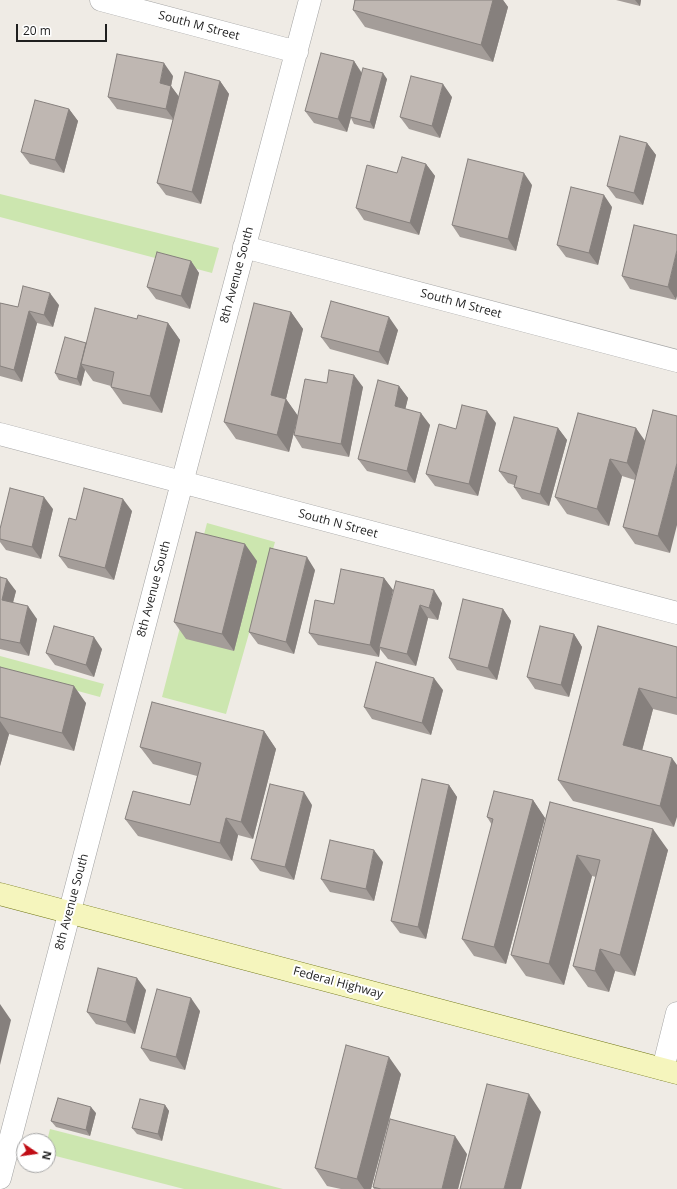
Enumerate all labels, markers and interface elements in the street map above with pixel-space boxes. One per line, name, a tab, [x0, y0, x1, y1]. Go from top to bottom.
street label: South M Street	[157, 8, 241, 44]
scale bar	[18, 16, 109, 42]
text: 20 m	[23, 22, 51, 39]
street label: 8th Avenue South	[217, 225, 257, 325]
street label: South M Street	[419, 286, 503, 322]
street label: South N Street	[297, 506, 379, 542]
street label: 8th Avenue South	[134, 539, 174, 639]
street label: 8th Avenue South	[52, 852, 92, 952]
street label: Federal Highway	[291, 964, 385, 1002]
north arrow	[16, 1133, 56, 1173]
text: N	[39, 1150, 56, 1162]

